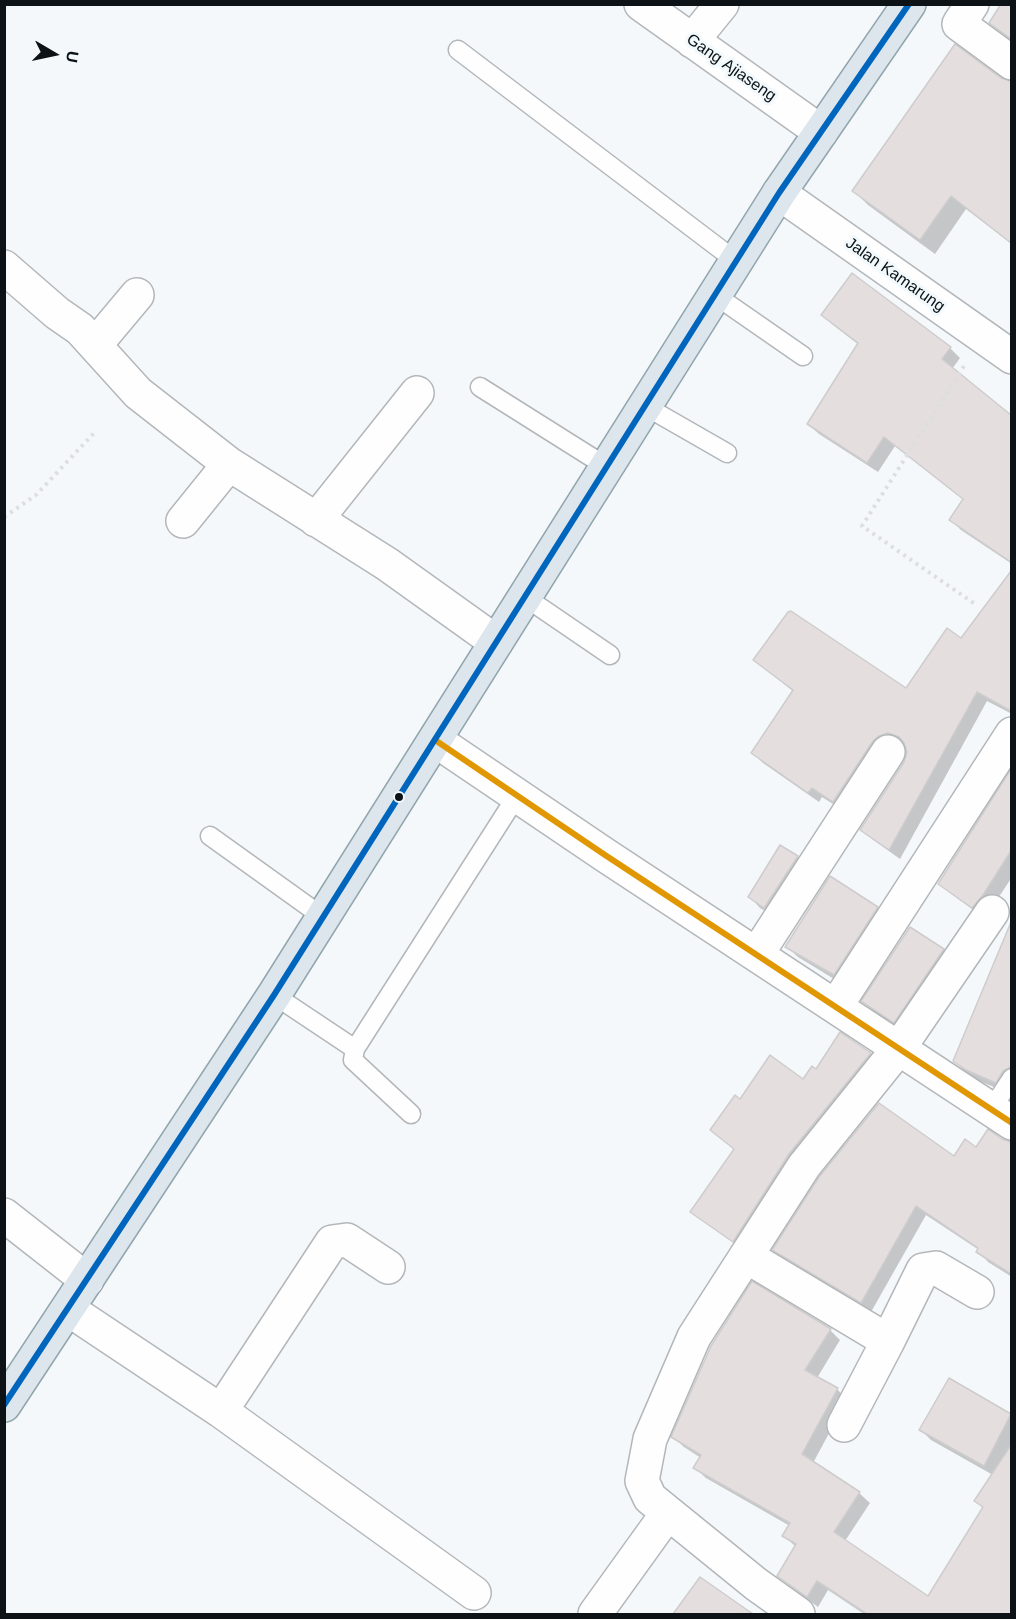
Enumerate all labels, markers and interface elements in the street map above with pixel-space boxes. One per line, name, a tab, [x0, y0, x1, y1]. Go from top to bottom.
north arrow	[24, 24, 84, 84]
street label: Gang Ajiaseng	[683, 30, 779, 106]
text: U	[63, 50, 82, 64]
street label: Jalan Kamarung	[842, 234, 948, 316]
unlabelled marker	[393, 791, 405, 803]

